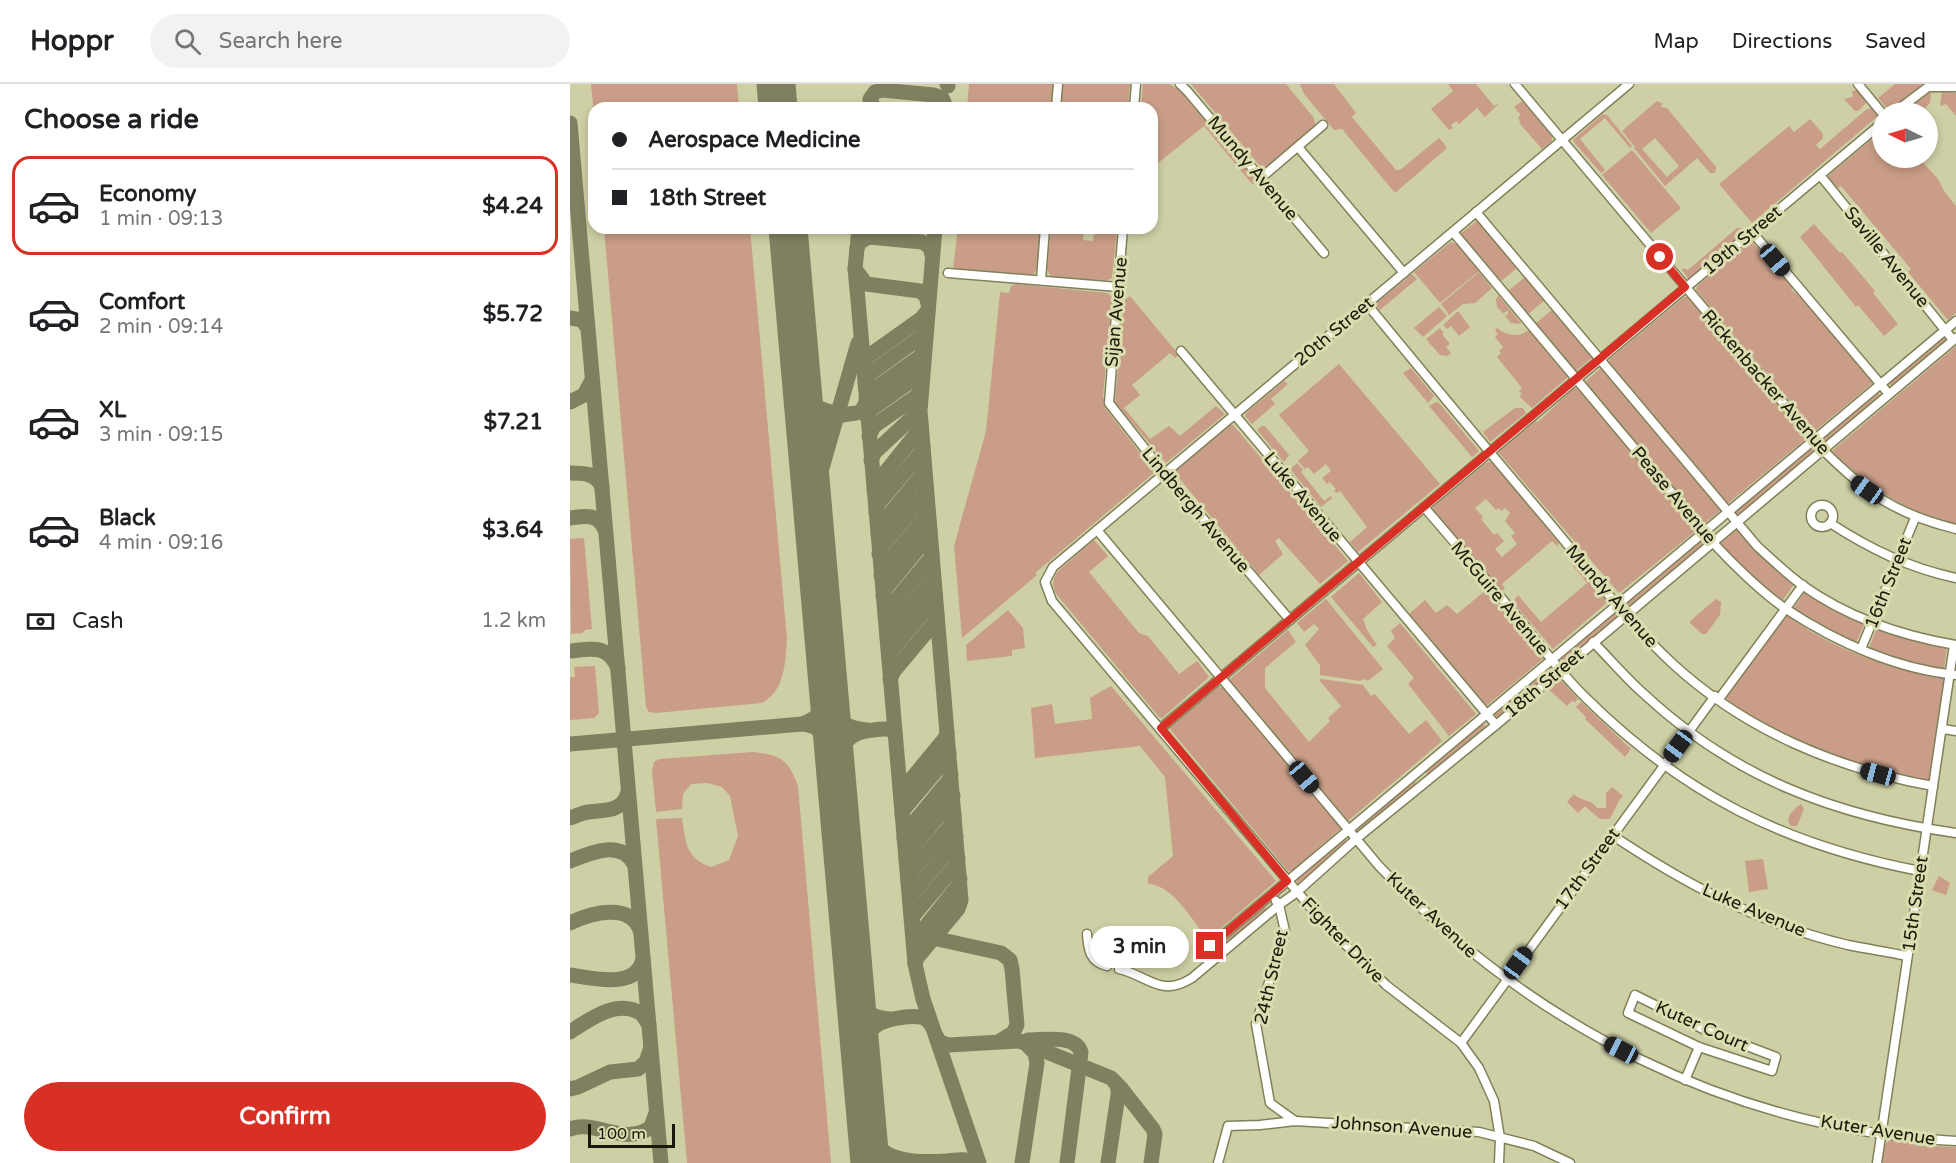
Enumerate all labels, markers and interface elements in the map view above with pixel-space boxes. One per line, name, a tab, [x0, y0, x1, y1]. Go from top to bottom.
search box	[150, 14, 570, 68]
text: Hoppr	[30, 24, 114, 58]
icon: search	[171, 25, 204, 58]
text: Search here	[219, 28, 343, 54]
text: Map	[1653, 29, 1699, 54]
text: Directions	[1732, 29, 1832, 54]
text: Saved	[1865, 29, 1926, 54]
north arrow	[1872, 102, 1938, 168]
map controls	[1872, 102, 1938, 168]
text: Choose a ride	[24, 103, 199, 136]
street label: Mundy Avenue	[1203, 111, 1303, 225]
text: Aerospace Medicine	[648, 127, 861, 153]
icon: car	[27, 179, 81, 233]
text: Economy	[99, 181, 196, 207]
text: 18th Street	[648, 185, 766, 211]
text: $4.24	[482, 193, 543, 219]
street label: 19th Street	[1698, 200, 1786, 279]
street label: Saville Avenue	[1840, 202, 1934, 312]
text: 1 min · 09:13	[99, 207, 223, 231]
car	[1757, 240, 1793, 280]
route start	[1646, 243, 1673, 270]
street label: Sijan Avenue	[1100, 256, 1132, 368]
icon: car	[27, 287, 81, 341]
text: Comfort	[99, 289, 185, 315]
street label: 20th Street	[1290, 291, 1378, 370]
text: $5.72	[483, 301, 543, 327]
street label: Rickenbacker Avenue	[1697, 305, 1835, 459]
text: 2 min · 09:14	[99, 315, 223, 339]
icon: car	[27, 395, 81, 449]
text: XL	[99, 397, 126, 423]
text: $7.21	[483, 409, 543, 435]
text: 3 min · 09:15	[99, 423, 223, 447]
street label: Pease Avenue	[1627, 442, 1721, 548]
street label: Lindbergh Avenue	[1137, 443, 1255, 577]
street label: Luke Avenue	[1259, 448, 1347, 546]
car	[1847, 472, 1887, 508]
icon: car	[27, 503, 81, 557]
text: Black	[99, 505, 156, 531]
text: $3.64	[482, 517, 543, 543]
text: 4 min · 09:16	[99, 531, 223, 555]
street label: 16th Street	[1860, 534, 1916, 632]
street label: McGuire Avenue	[1446, 537, 1554, 659]
street label: Mundy Avenue	[1561, 540, 1663, 652]
icon: cash	[24, 605, 57, 638]
text: Cash	[72, 608, 124, 634]
text: 1.2 km	[481, 609, 546, 633]
street label: 18th Street	[1500, 643, 1588, 722]
car	[1660, 726, 1696, 766]
car	[1286, 757, 1322, 797]
car	[1858, 761, 1898, 787]
street label: 17th Street	[1550, 823, 1624, 915]
street label: 15th Street	[1897, 855, 1933, 953]
street label: Kuter Avenue	[1382, 867, 1482, 963]
street label: Luke Avenue	[1699, 878, 1809, 942]
street label: Fighter Drive	[1297, 893, 1389, 987]
callout: 3 min	[1090, 925, 1189, 967]
street label: 24th Street	[1249, 927, 1293, 1027]
route end	[1196, 932, 1223, 959]
text: 3 min	[1113, 935, 1166, 959]
car	[1500, 943, 1536, 983]
street label: Kuter Court	[1652, 996, 1752, 1056]
car	[1601, 1034, 1641, 1066]
button: Confirm	[24, 1082, 546, 1151]
street label: Kuter Avenue	[1819, 1110, 1937, 1150]
street label: Johnson Avenue	[1331, 1111, 1473, 1143]
scale bar	[588, 1121, 675, 1148]
text: 100 m	[597, 1124, 646, 1144]

